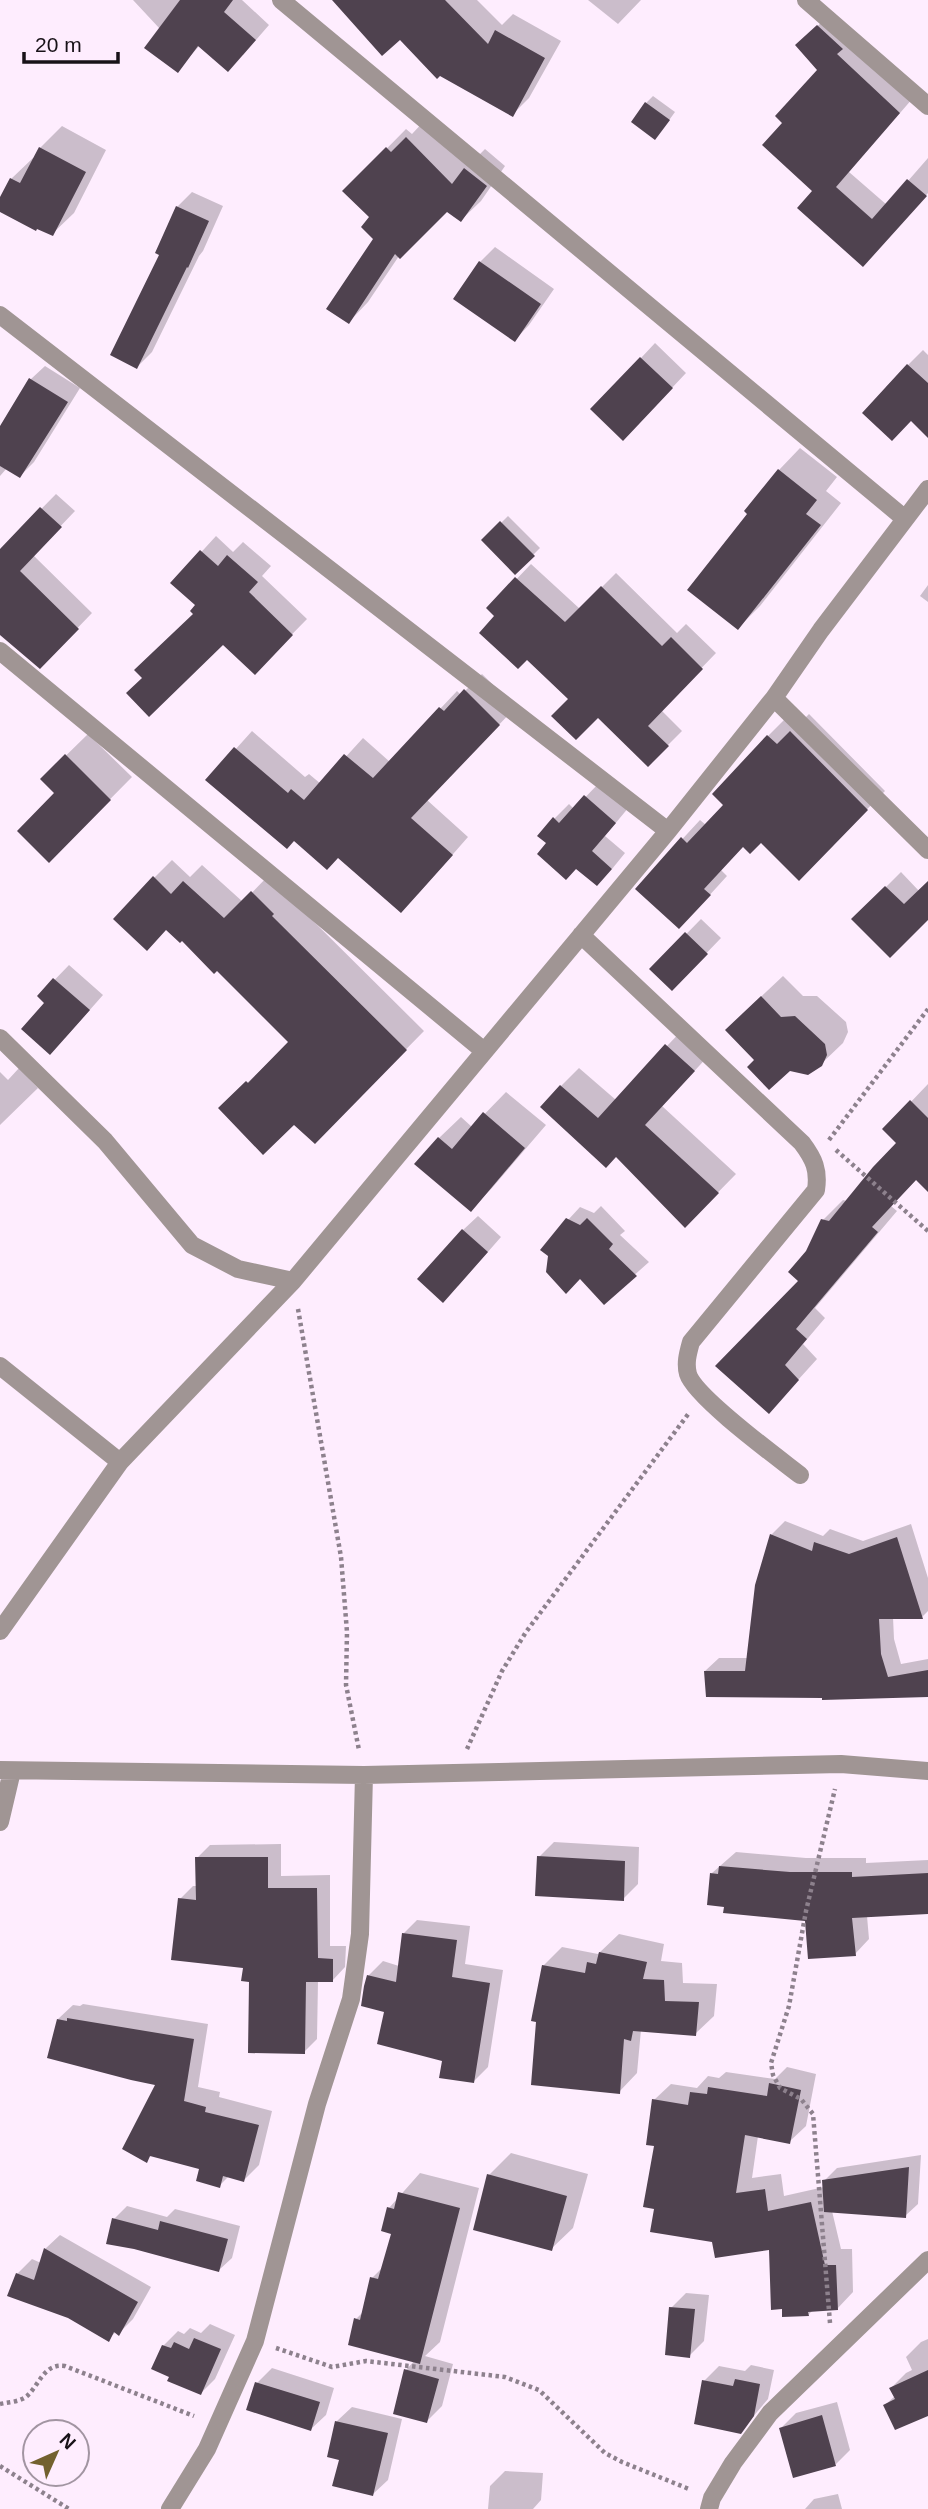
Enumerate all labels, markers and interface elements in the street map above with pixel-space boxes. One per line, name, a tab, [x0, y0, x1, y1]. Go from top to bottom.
scale bar	[24, 21, 119, 65]
text: 20 m	[35, 33, 82, 56]
north arrow	[21, 2418, 91, 2488]
text: N	[55, 2429, 80, 2454]

